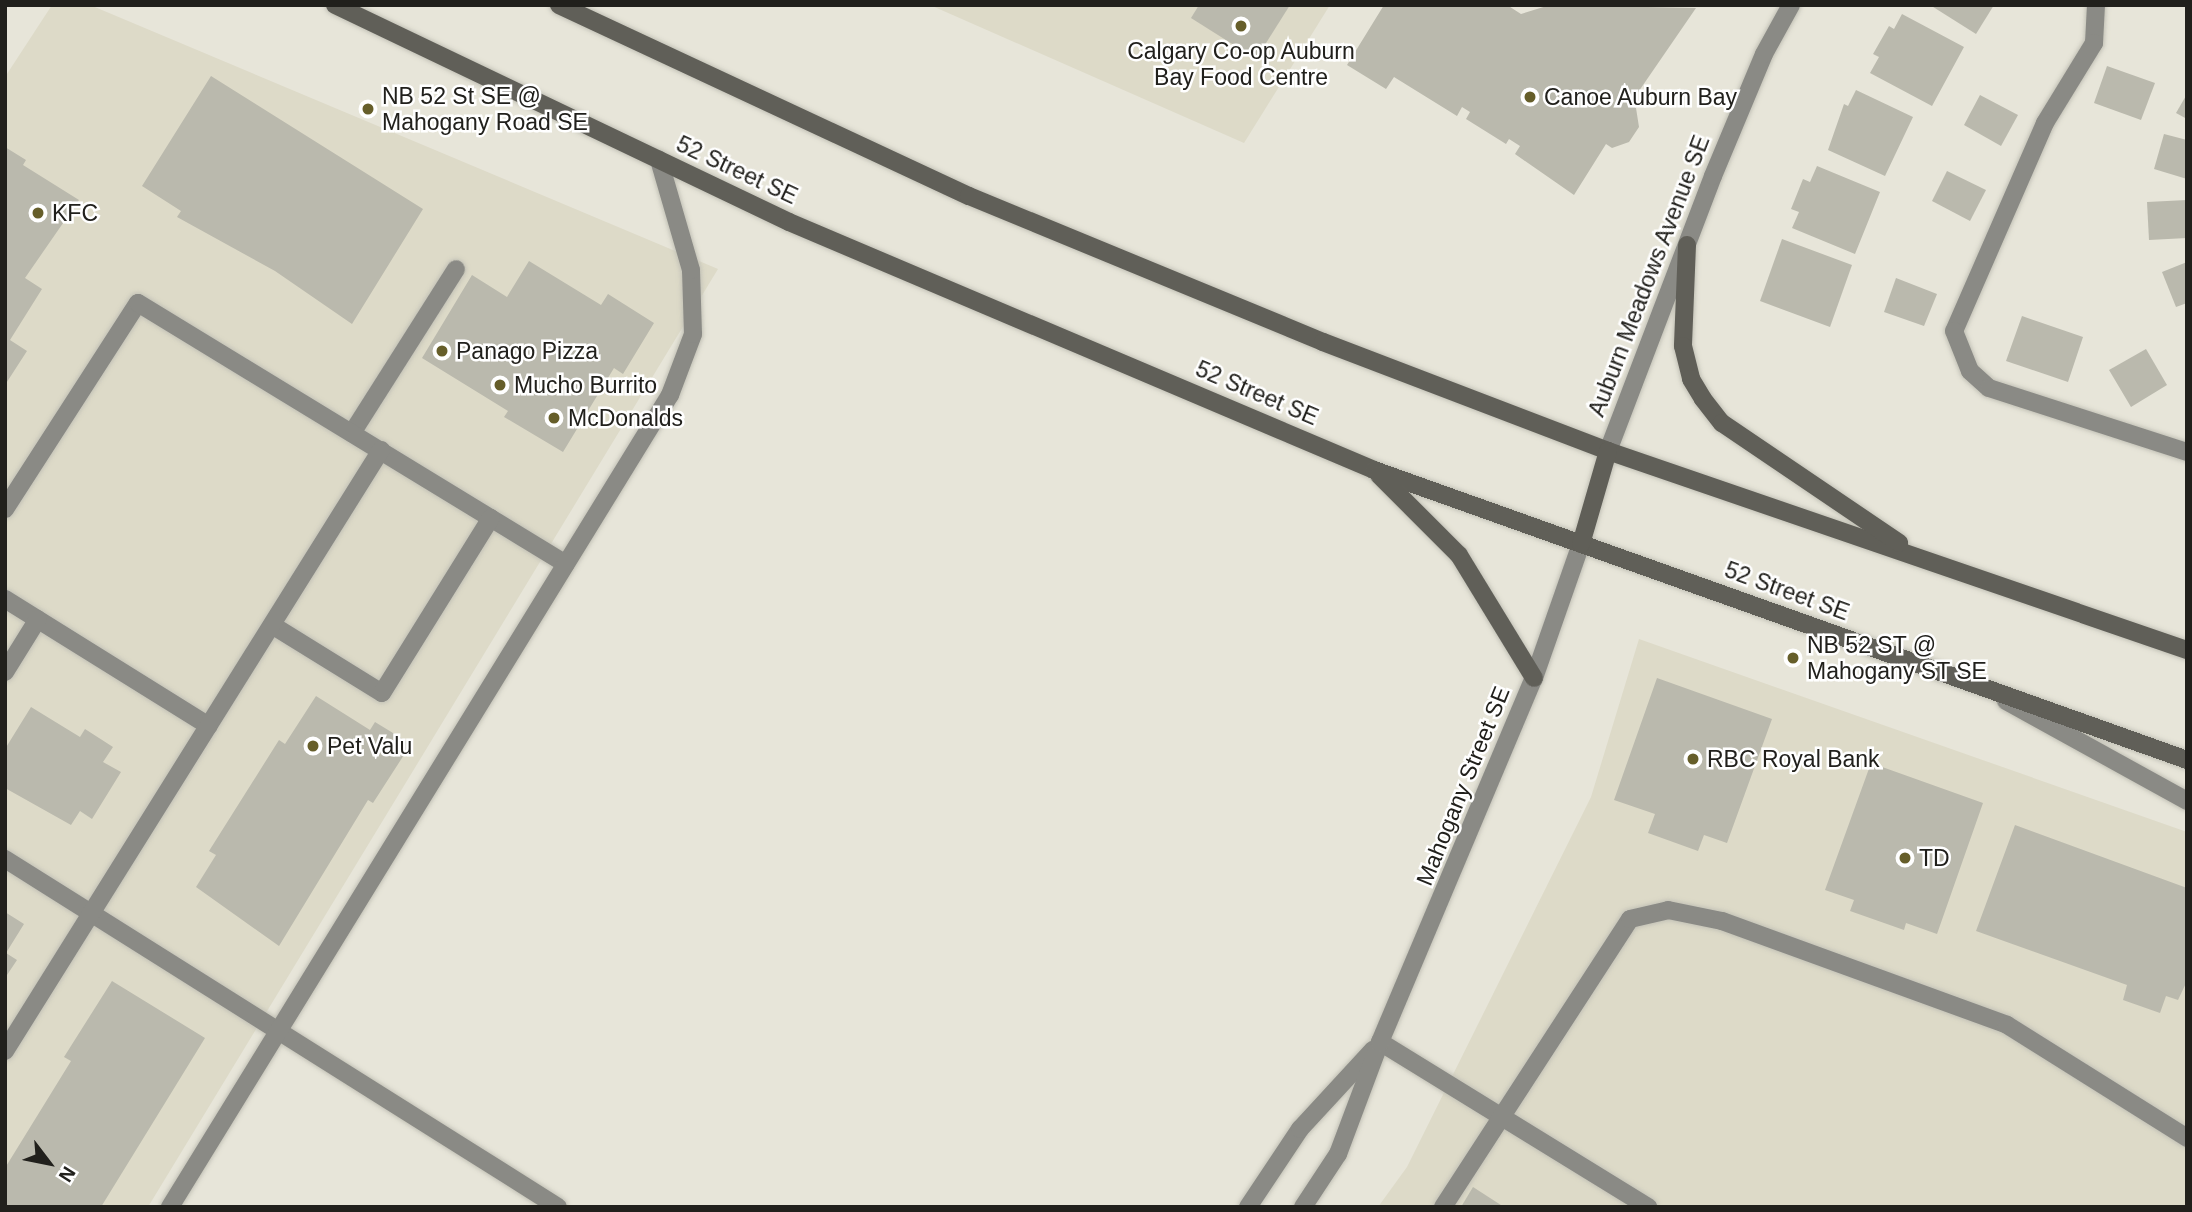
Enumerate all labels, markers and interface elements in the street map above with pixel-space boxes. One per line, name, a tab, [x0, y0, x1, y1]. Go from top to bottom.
marker: Calgary Co-op Auburn Bay Food Centre	[1233, 18, 1249, 34]
place label: Calgary Co-op Auburn Bay Food Centre	[1127, 37, 1355, 91]
place label: NB 52 St SE @ Mahogany Road SE	[382, 82, 588, 136]
place label: Canoe Auburn Bay	[1544, 83, 1738, 111]
marker: Canoe Auburn Bay	[1522, 89, 1538, 105]
marker: NB 52 St SE @ Mahogany Road SE	[360, 101, 376, 117]
street label: 52 Street SE	[672, 130, 802, 210]
street label: Auburn Meadows Avenue SE	[1582, 131, 1716, 421]
place label: KFC	[52, 199, 98, 227]
marker: KFC	[30, 205, 46, 221]
place label: Panago Pizza	[456, 337, 598, 365]
marker: Panago Pizza	[434, 343, 450, 359]
street label: 52 Street SE	[1192, 355, 1322, 431]
place label: Mucho Burrito	[514, 371, 657, 399]
marker: Mucho Burrito	[492, 377, 508, 393]
place label: McDonalds	[568, 404, 683, 432]
marker: McDonalds	[546, 410, 562, 426]
street label: 52 Street SE	[1721, 556, 1853, 626]
place label: NB 52 ST @ Mahogany ST SE	[1807, 631, 1987, 685]
marker: NB 52 ST @ Mahogany ST SE	[1785, 650, 1801, 666]
street label: Mahogany Street SE	[1410, 682, 1516, 890]
place label: Pet Valu	[327, 732, 412, 760]
marker: Pet Valu	[305, 738, 321, 754]
place label: RBC Royal Bank	[1707, 745, 1880, 773]
marker: RBC Royal Bank	[1685, 751, 1701, 767]
place label: TD	[1919, 844, 1950, 872]
marker: TD	[1897, 850, 1913, 866]
north arrow	[14, 1128, 84, 1198]
text: N	[55, 1163, 80, 1186]

